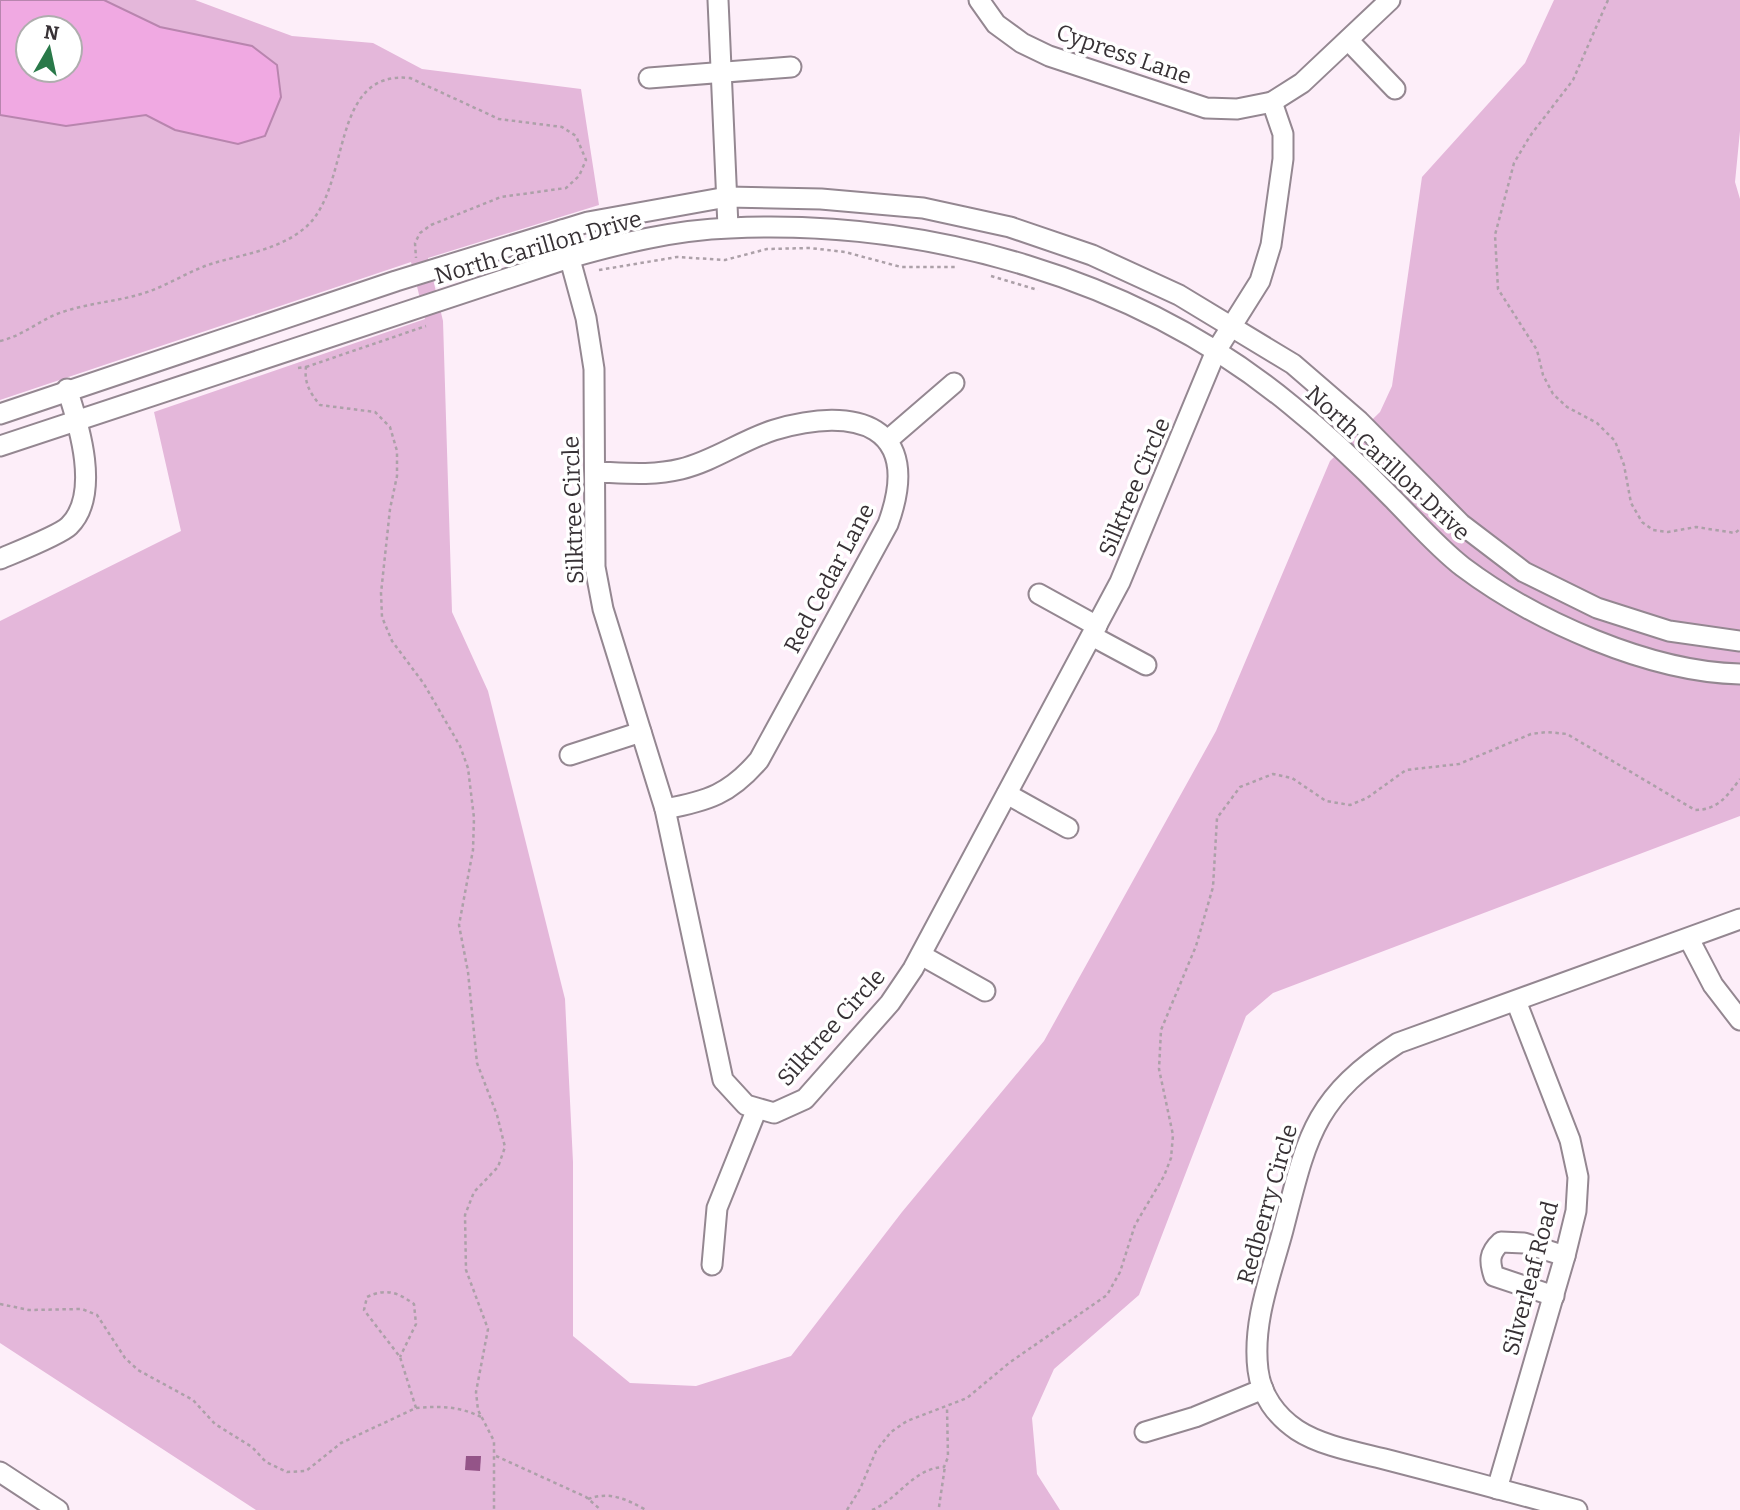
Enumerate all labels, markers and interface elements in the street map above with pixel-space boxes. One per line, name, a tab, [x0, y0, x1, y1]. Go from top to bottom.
north arrow	[14, 14, 84, 84]
street label: Cypress Lane	[1053, 18, 1195, 90]
text: N	[43, 20, 61, 45]
street label: North Carillon Drive	[431, 204, 645, 290]
street label: North Carillon Drive	[1300, 380, 1476, 546]
street label: Silktree Circle	[1092, 413, 1176, 561]
street label: Silktree Circle	[556, 435, 590, 585]
street label: Red Cedar Lane	[778, 499, 880, 657]
street label: Silktree Circle	[771, 963, 891, 1091]
street label: Redberry Circle	[1231, 1121, 1303, 1287]
street label: Silverleaf Road	[1496, 1197, 1564, 1358]

